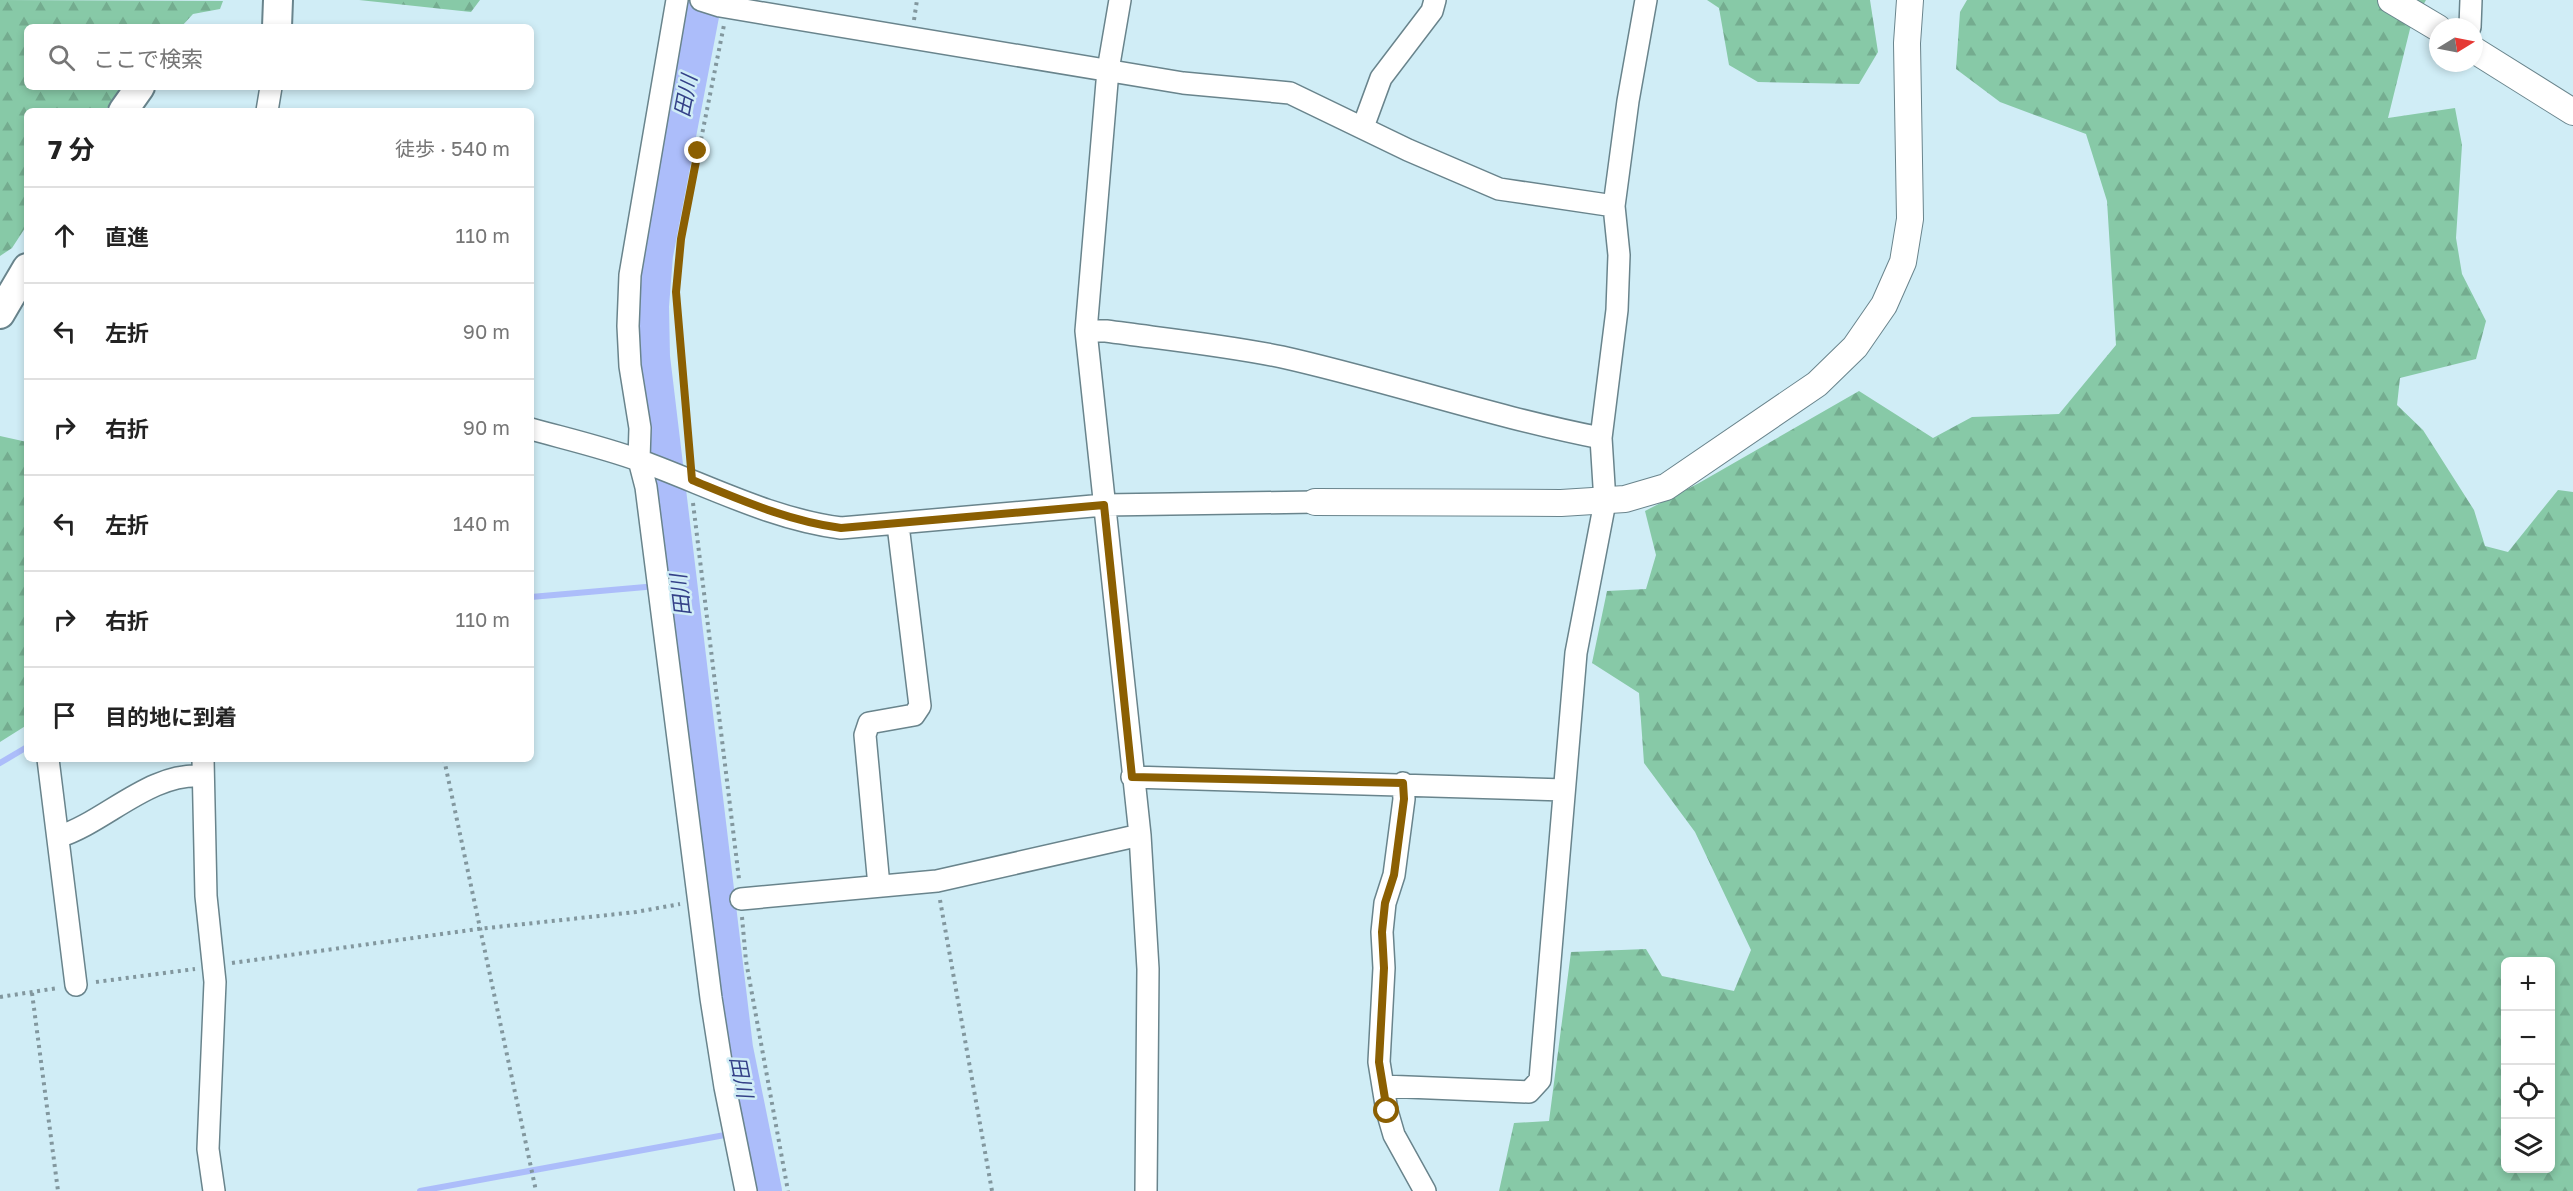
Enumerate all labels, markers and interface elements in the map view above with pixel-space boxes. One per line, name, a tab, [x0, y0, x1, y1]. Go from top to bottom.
north arrow	[2429, 18, 2483, 72]
search box	[24, 24, 534, 90]
icon: search	[45, 41, 78, 74]
text: ここで検索	[93, 45, 203, 72]
water label: 田川	[668, 71, 702, 119]
text: 7 分	[48, 134, 95, 165]
text: 徒歩 · 540 m	[395, 136, 510, 160]
route end	[684, 137, 710, 163]
icon: ahead	[48, 219, 81, 252]
text: 直進	[105, 223, 149, 250]
text: 110 m	[456, 223, 510, 247]
icon: left	[48, 315, 81, 348]
text: 左折	[105, 319, 149, 346]
text: 90 m	[463, 319, 510, 343]
icon: right	[48, 411, 81, 444]
text: 右折	[105, 415, 149, 442]
text: 90 m	[463, 415, 510, 439]
icon: left	[48, 507, 81, 540]
text: 左折	[105, 511, 149, 538]
text: 140 m	[453, 511, 510, 535]
water label: 田川	[664, 571, 695, 618]
icon: right	[48, 603, 81, 636]
text: 右折	[105, 607, 149, 634]
text: 110 m	[456, 607, 510, 631]
icon: arrive	[48, 699, 81, 732]
text: 目的地に到着	[105, 703, 237, 730]
map controls	[2501, 957, 2555, 1173]
button: +	[2501, 957, 2555, 1011]
button: −	[2501, 1011, 2555, 1065]
water label: 田川	[725, 1054, 759, 1102]
button: locate	[2501, 1065, 2555, 1119]
route start	[1373, 1097, 1399, 1123]
button: layers	[2501, 1119, 2555, 1173]

